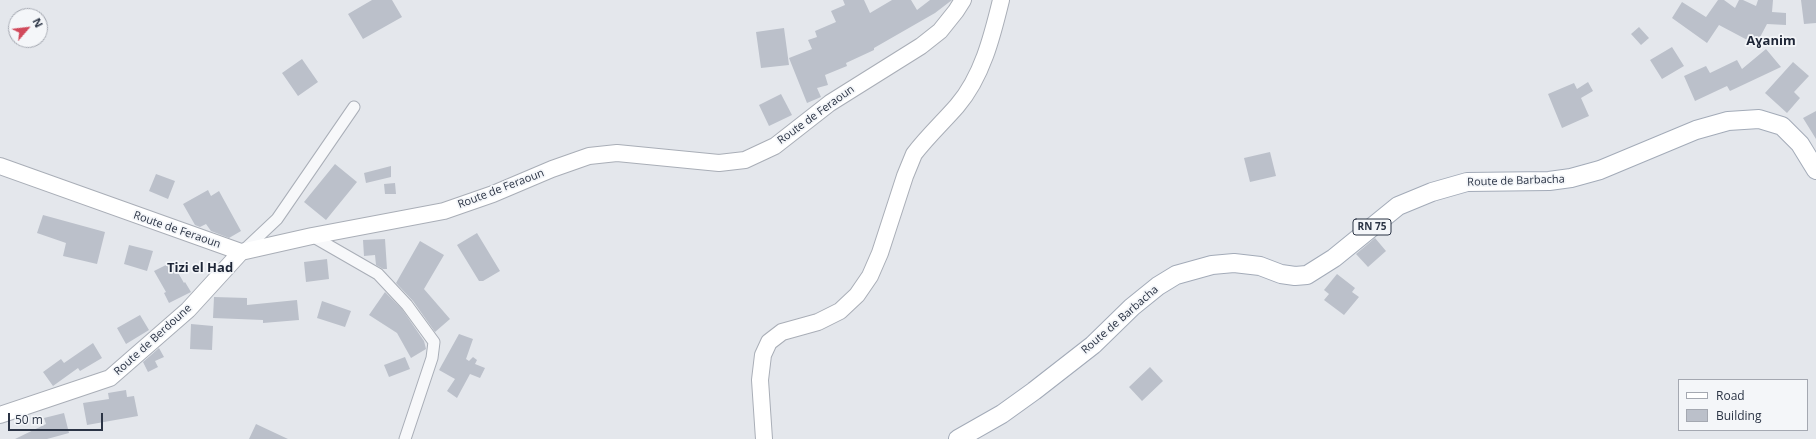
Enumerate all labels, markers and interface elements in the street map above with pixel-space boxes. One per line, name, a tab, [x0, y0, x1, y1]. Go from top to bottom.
north arrow	[8, 8, 48, 48]
text: N	[29, 15, 47, 30]
district label: Aɣanim	[1746, 33, 1796, 49]
street label: Route de Feraoun	[775, 83, 857, 147]
street label: Route de Feraoun	[456, 166, 546, 212]
street label: Route de Barbacha	[1467, 173, 1565, 189]
street label: Route de Feraoun	[132, 209, 222, 251]
road number: RN 75	[1353, 219, 1391, 235]
district label: Tizi el Had	[167, 260, 233, 276]
street label: Route de Barbacha	[1079, 283, 1161, 357]
street label: Route de Berdoune	[112, 302, 194, 378]
legend	[1678, 379, 1808, 431]
text: Road	[1716, 387, 1745, 404]
scale bar	[10, 405, 105, 431]
text: Building	[1716, 407, 1761, 424]
text: 50 m	[15, 411, 43, 428]

